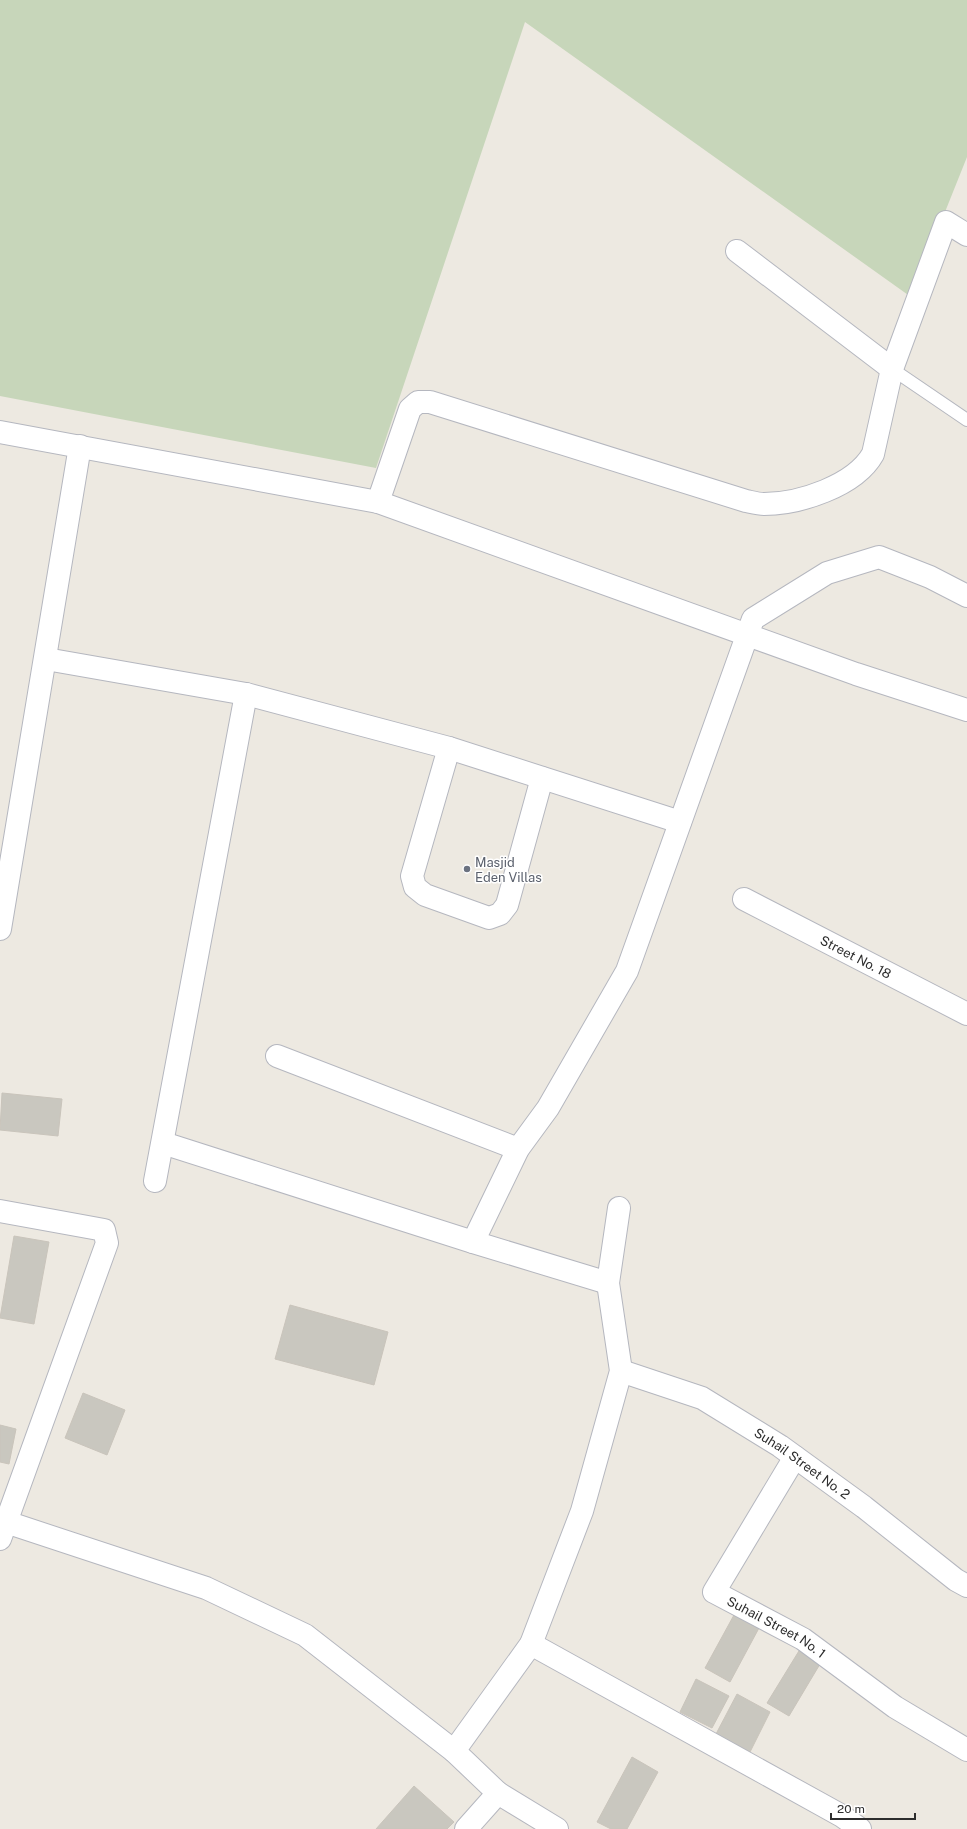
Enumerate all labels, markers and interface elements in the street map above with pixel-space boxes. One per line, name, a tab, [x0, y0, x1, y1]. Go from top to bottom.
place label: Masjid Eden Villas	[475, 855, 542, 885]
marker: Masjid Eden Villas	[462, 864, 472, 874]
street label: Street No. 18	[818, 933, 894, 982]
street label: Suhail Street No. 2	[751, 1425, 853, 1502]
street label: Suhail Street No. 1	[724, 1593, 828, 1661]
scale bar	[831, 1795, 915, 1821]
text: 20 m	[837, 1802, 865, 1816]

